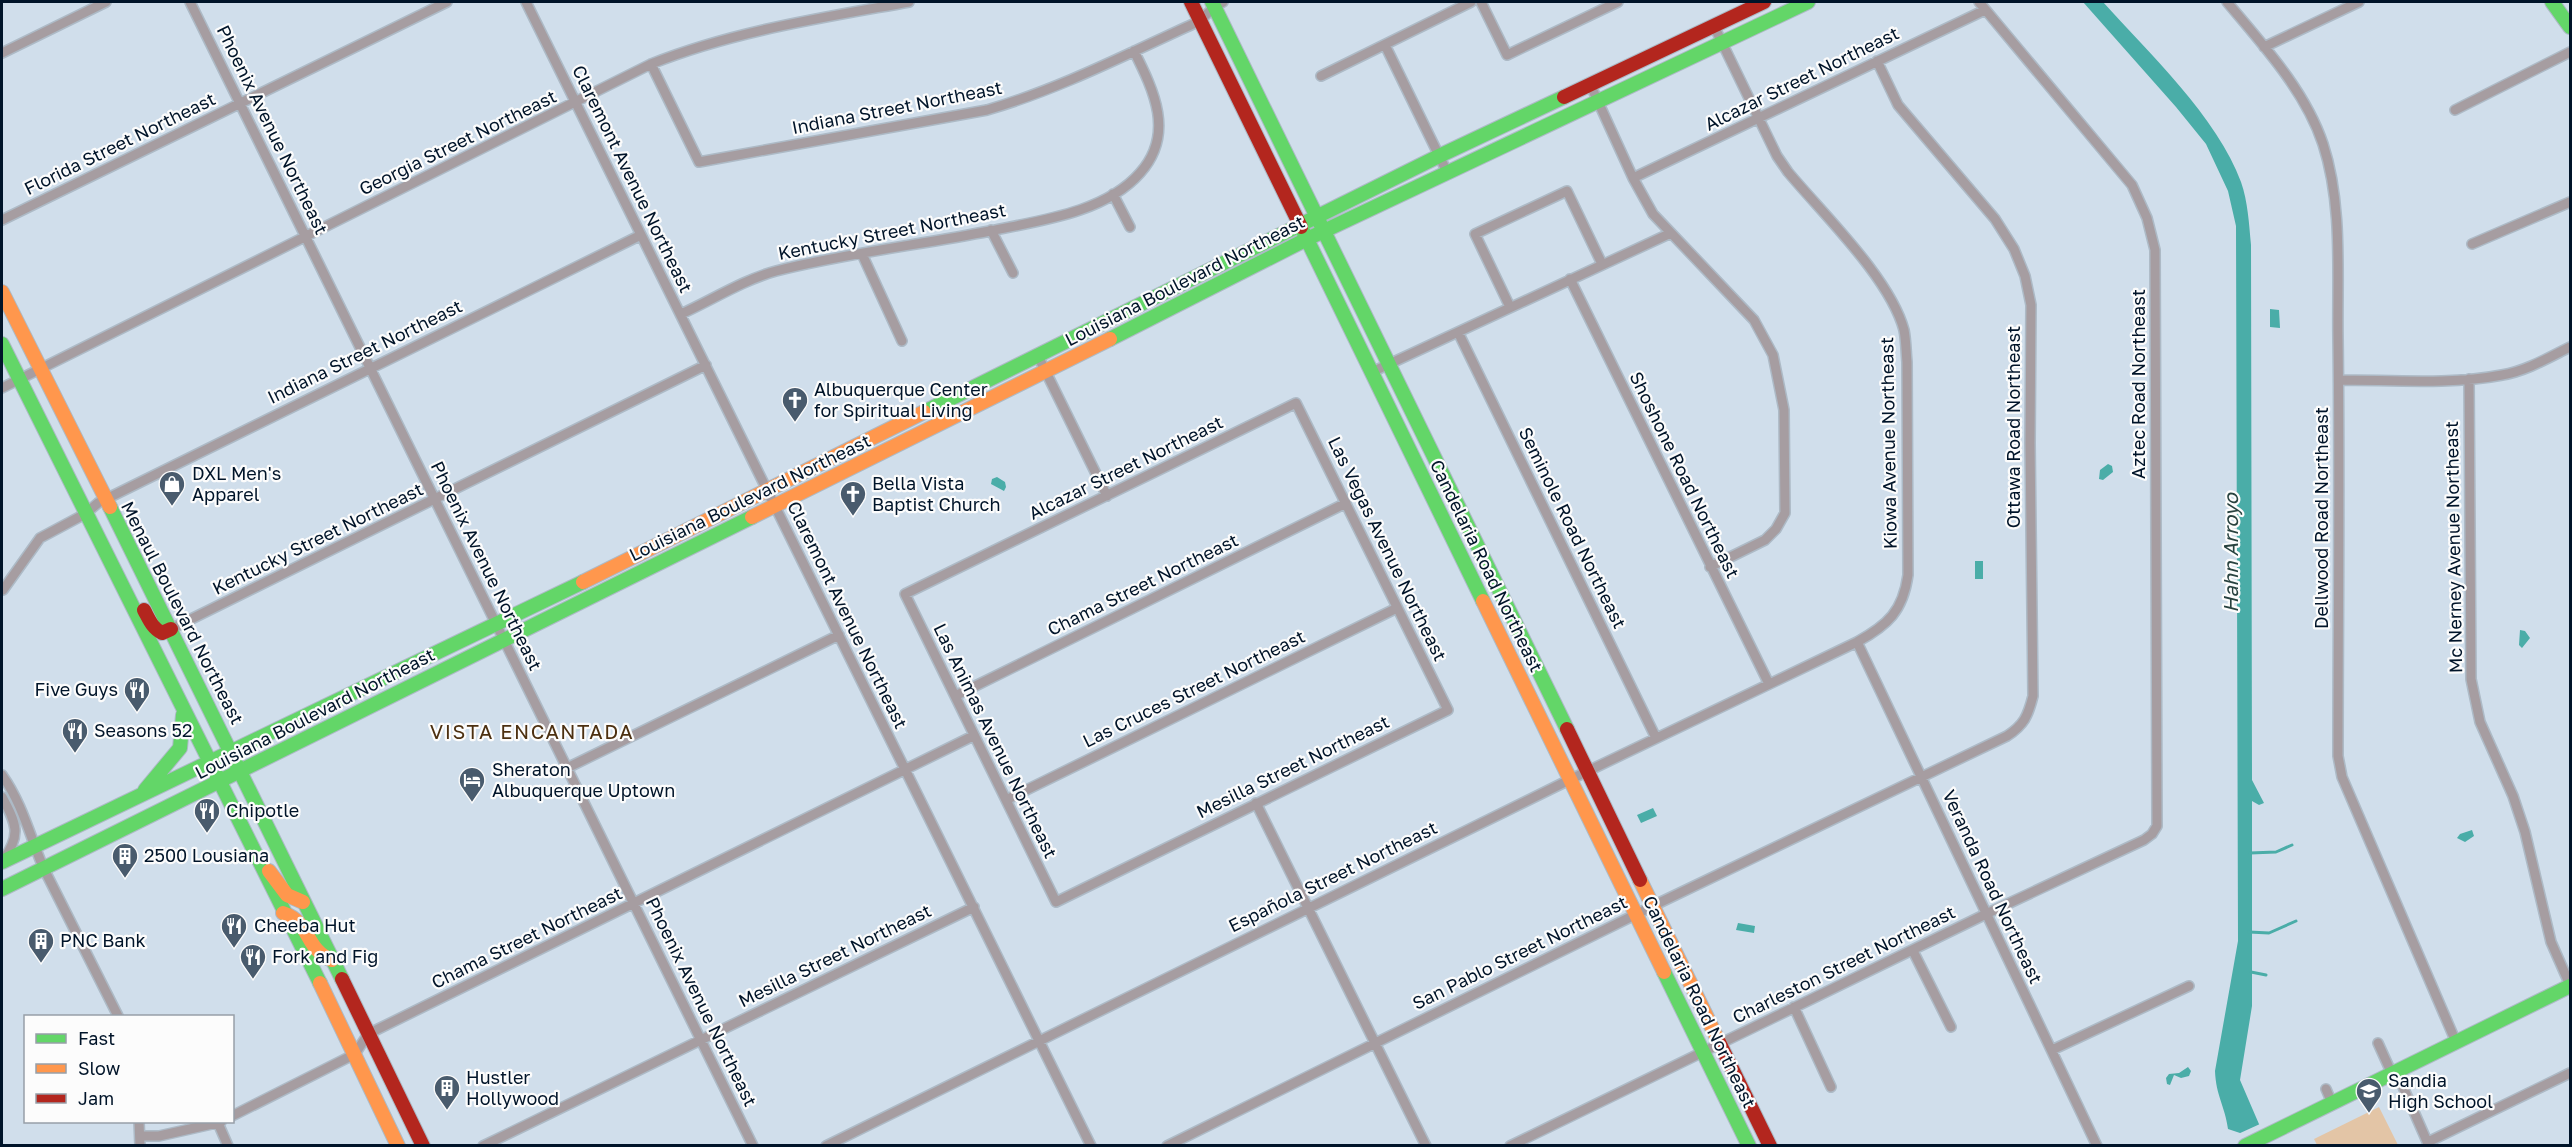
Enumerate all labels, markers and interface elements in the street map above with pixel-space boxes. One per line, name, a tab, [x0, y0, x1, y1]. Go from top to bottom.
street label: Phoenix Avenue Northeast	[213, 21, 333, 238]
street label: Alcazar Street Northeast	[1701, 21, 1902, 135]
street label: Claremont Avenue Northeast	[568, 61, 698, 296]
street label: Indiana Street Northeast	[790, 76, 1004, 138]
street label: Georgia Street Northeast	[355, 85, 560, 199]
street label: Florida Street Northeast	[20, 87, 219, 199]
street label: Kentucky Street Northeast	[776, 198, 1008, 264]
street label: Louisiana Boulevard Northeast	[1061, 210, 1308, 350]
street label: Aztec Road Northeast	[2127, 289, 2149, 479]
street label: Indiana Street Northeast	[264, 294, 465, 408]
street label: Ottawa Road Northeast	[2002, 326, 2024, 528]
street label: Kiowa Avenue Northeast	[1875, 337, 1901, 549]
street label: Shoshone Road Northeast	[1625, 368, 1745, 581]
place label: Albuquerque Center for Spiritual Living	[814, 378, 988, 421]
church icon: Albuquerque Center for Spiritual Living	[780, 385, 810, 423]
street label: Dellwood Road Northeast	[2310, 407, 2332, 629]
street label: Alcazar Street Northeast	[1025, 410, 1226, 524]
street label: Mc Nerney Avenue Northeast	[2440, 421, 2466, 673]
street label: Seminole Road Northeast	[1515, 423, 1631, 632]
street label: Louisiana Boulevard Northeast	[625, 429, 874, 565]
street label: Las Vegas Avenue Northeast	[1324, 433, 1452, 664]
street label: Candelaria Road Northeast	[1426, 456, 1548, 675]
street label: Phoenix Avenue Northeast	[427, 457, 547, 674]
place label: DXL Men's Apparel	[192, 462, 281, 505]
shop icon: DXL Men's Apparel	[157, 469, 187, 507]
place label: Bella Vista Baptist Church	[872, 472, 1000, 515]
street label: Kentucky Street Northeast	[209, 477, 426, 599]
church icon: Bella Vista Baptist Church	[838, 479, 868, 517]
water label: Hahn Arroyo	[2218, 492, 2243, 613]
street label: Menaul Boulevard Northeast	[117, 497, 249, 728]
street label: Claremont Avenue Northeast	[783, 497, 913, 732]
street label: Chama Street Northeast	[1044, 528, 1241, 640]
street label: Las Animas Avenue Northeast	[929, 620, 1062, 861]
street label: Las Cruces Street Northeast	[1079, 625, 1308, 752]
street label: Louisiana Boulevard Northeast	[191, 643, 438, 783]
restaurant icon: Five Guys	[122, 675, 152, 713]
place label: Five Guys	[35, 678, 118, 700]
street label: Mesilla Street Northeast	[1193, 710, 1393, 822]
restaurant icon: Seasons 52	[60, 716, 90, 754]
place label: Seasons 52	[94, 719, 192, 741]
district label: VISTA ENCANTADA	[430, 719, 634, 743]
place label: Sheraton Albuquerque Uptown	[492, 758, 675, 801]
hotel icon: Sheraton Albuquerque Uptown	[457, 765, 487, 803]
street label: Veranda Road Northeast	[1938, 786, 2048, 987]
restaurant icon: Chipotle	[192, 796, 222, 834]
place label: Chipotle	[226, 799, 299, 821]
street label: Española Street Northeast	[1225, 816, 1440, 936]
building icon: 2500 Lousiana	[110, 841, 140, 879]
place label: 2500 Lousiana	[144, 844, 269, 866]
street label: Chama Street Northeast	[428, 881, 625, 993]
street label: San Pablo Street Northeast	[1409, 890, 1631, 1014]
street label: Candelaria Road Northeast	[1639, 892, 1761, 1111]
street label: Phoenix Avenue Northeast	[642, 893, 762, 1110]
street label: Mesilla Street Northeast	[735, 899, 935, 1011]
street label: Charleston Street Northeast	[1729, 901, 1958, 1028]
restaurant icon: Cheeba Hut	[219, 911, 249, 949]
place label: Cheeba Hut	[254, 914, 356, 936]
building icon: PNC Bank	[26, 926, 56, 964]
place label: PNC Bank	[60, 929, 146, 951]
restaurant icon: Fork and Fig	[238, 942, 268, 980]
place label: Fork and Fig	[272, 945, 378, 967]
legend	[24, 1015, 234, 1123]
text: Fast	[78, 1027, 115, 1049]
text: Slow	[78, 1057, 121, 1079]
place label: Hustler Hollywood	[466, 1066, 559, 1109]
place label: Sandia High School	[2388, 1069, 2493, 1112]
building icon: Hustler Hollywood	[432, 1073, 462, 1111]
school or university icon: Sandia High School	[2354, 1076, 2384, 1114]
text: Jam	[78, 1087, 114, 1109]

